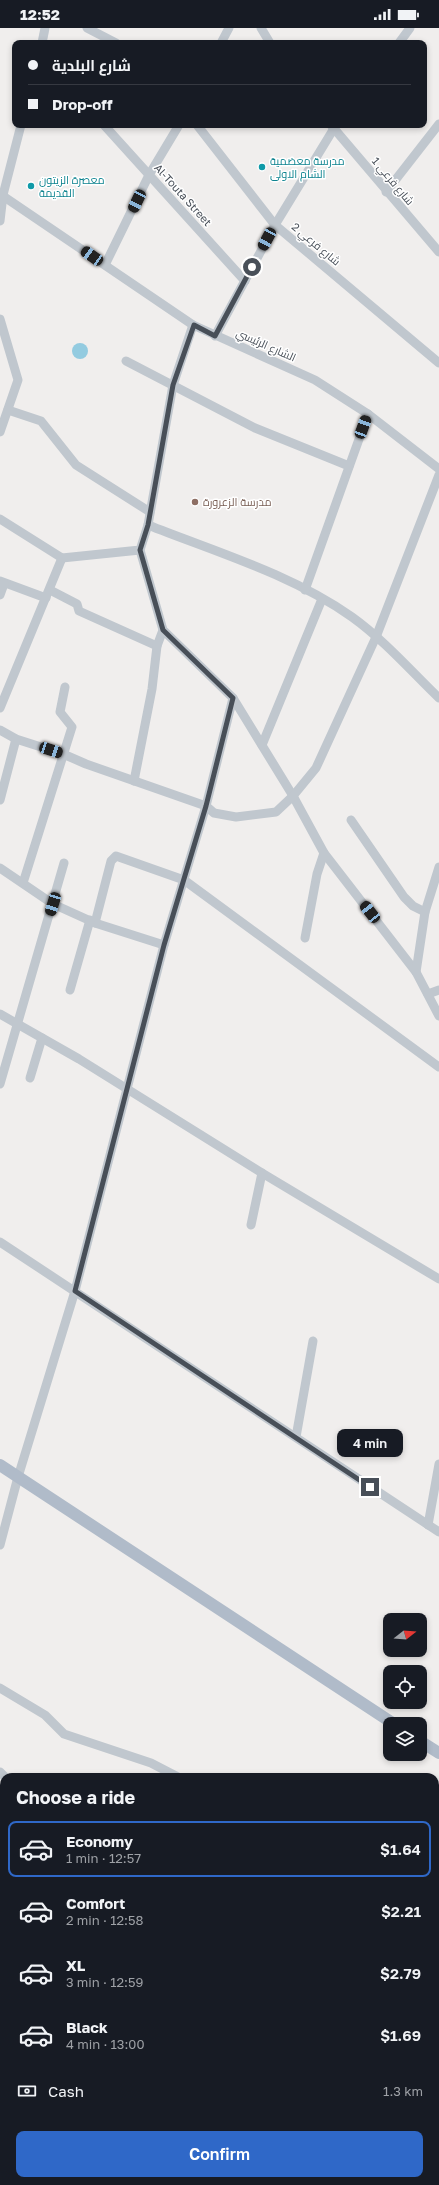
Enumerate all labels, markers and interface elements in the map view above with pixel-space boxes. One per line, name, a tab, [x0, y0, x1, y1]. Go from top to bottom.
text: 12:52	[20, 5, 60, 23]
text: شارع البلدية	[52, 56, 131, 74]
text: Drop-off	[52, 95, 112, 113]
place label: مدرسة معضمية الشام الاولى	[270, 154, 345, 182]
street label: شارع فرعي 1	[367, 154, 417, 209]
street label: Al-Touta Street	[152, 161, 215, 228]
marker: مدرسة معضمية الشام الاولى	[257, 162, 267, 172]
place label: معصرة الزيتون القديمة	[39, 173, 105, 199]
marker: معصرة الزيتون القديمة	[26, 181, 36, 191]
car	[126, 188, 148, 214]
street label: شارع فرعي 2	[287, 220, 343, 270]
car	[256, 226, 278, 252]
car	[79, 244, 105, 268]
route start	[243, 258, 261, 276]
street label: الشارع الرئيسي	[234, 326, 298, 365]
car	[353, 414, 373, 440]
place label: مدرسة الزعرورة	[203, 495, 271, 509]
marker: مدرسة الزعرورة	[190, 497, 200, 507]
car	[38, 741, 64, 759]
car	[44, 891, 62, 917]
car	[358, 899, 382, 925]
callout: 4 min	[337, 1429, 403, 1457]
text: 4 min	[353, 1435, 387, 1451]
route end	[361, 1478, 379, 1496]
north arrow	[383, 1613, 427, 1657]
map controls	[383, 1613, 427, 1761]
button: locate	[383, 1665, 427, 1709]
button: layers	[383, 1717, 427, 1761]
text: Choose a ride	[16, 1786, 135, 1808]
icon: car	[18, 1831, 54, 1867]
text: Economy	[66, 1832, 133, 1850]
text: $1.64	[380, 1840, 421, 1858]
text: 1 min · 12:57	[66, 1850, 141, 1866]
icon: car	[18, 1893, 54, 1929]
text: Comfort	[66, 1894, 125, 1912]
text: $2.21	[381, 1902, 421, 1920]
text: 2 min · 12:58	[66, 1912, 143, 1928]
icon: car	[18, 1955, 54, 1991]
text: XL	[66, 1956, 85, 1974]
text: $2.79	[380, 1964, 421, 1982]
text: 3 min · 12:59	[66, 1974, 143, 1990]
icon: car	[18, 2017, 54, 2053]
text: Black	[66, 2018, 108, 2036]
text: $1.69	[380, 2026, 421, 2044]
text: 4 min · 13:00	[66, 2036, 145, 2052]
icon: cash	[16, 2080, 38, 2102]
text: Cash	[48, 2082, 84, 2100]
text: 1.3 km	[383, 2083, 423, 2099]
button: Confirm	[16, 2131, 423, 2177]

